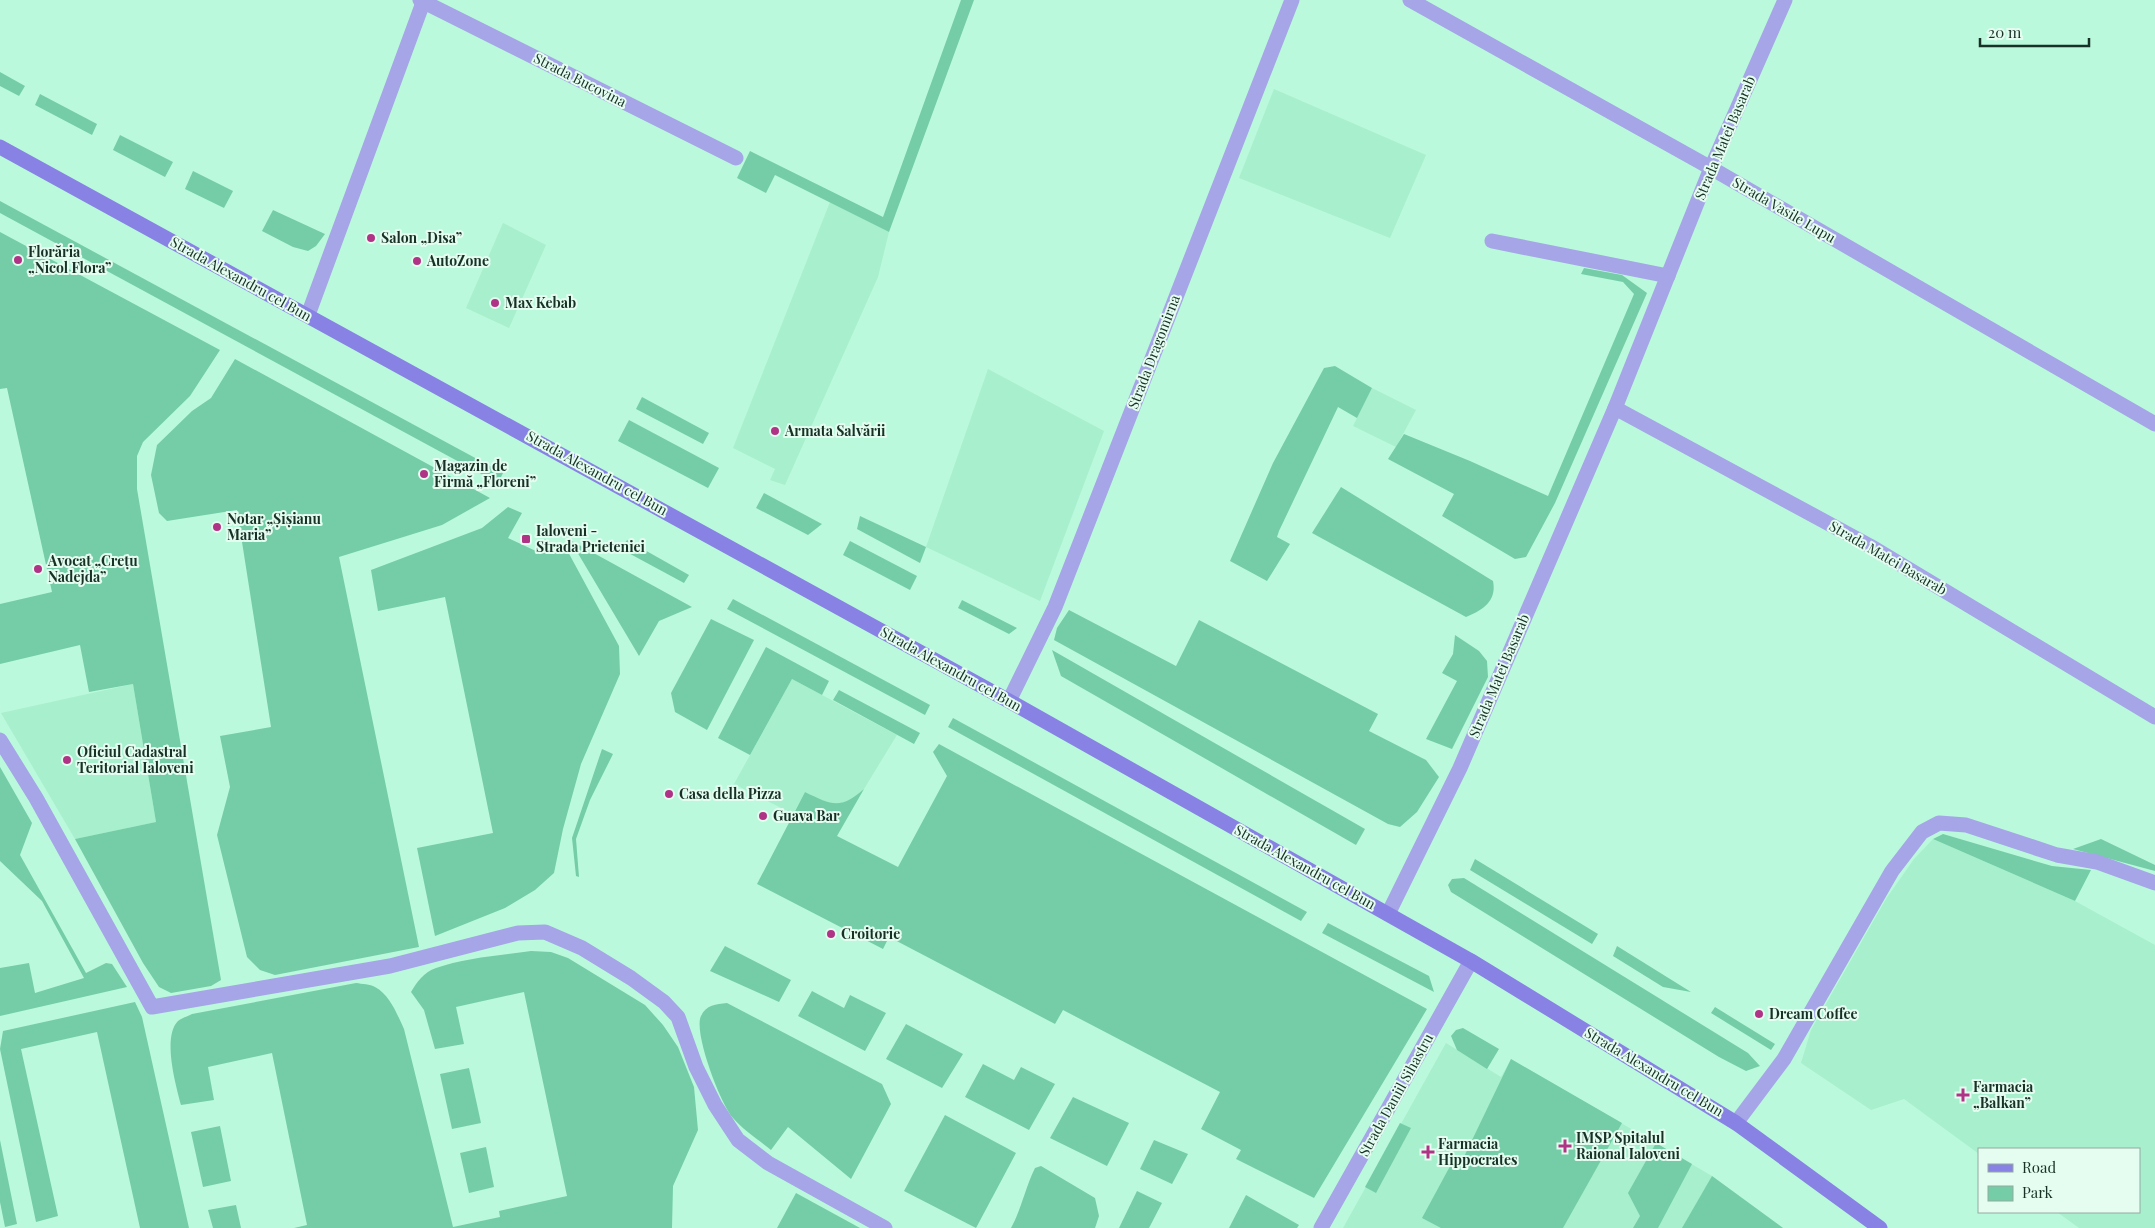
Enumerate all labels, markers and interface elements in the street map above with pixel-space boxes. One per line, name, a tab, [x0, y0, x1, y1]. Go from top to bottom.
scale bar	[1980, 15, 2089, 47]
text: 20 m	[1988, 22, 2022, 42]
street label: Strada Bucovina	[531, 48, 630, 111]
street label: Strada Matei Basarab	[1690, 73, 1759, 203]
street label: Strada Vasile Lupu	[1729, 172, 1839, 247]
place label: Salon „Disa”	[381, 228, 462, 247]
street label: Strada Alexandru cel Bun	[167, 232, 316, 326]
marker: Salon „Disa”	[365, 232, 377, 244]
place label: Florăria „Nicol Flora”	[28, 242, 112, 277]
place label: AutoZone	[426, 251, 489, 270]
marker: Florăria „Nicol Flora”	[12, 254, 24, 266]
marker: AutoZone	[411, 255, 423, 267]
street label: Strada Dragomirna	[1123, 292, 1184, 411]
place label: Max Kebab	[505, 293, 576, 312]
marker: Max Kebab	[489, 297, 501, 309]
place label: Armata Salvării	[784, 421, 886, 440]
marker: Armata Salvării	[769, 425, 781, 437]
street label: Strada Alexandru cel Bun	[523, 426, 672, 520]
place label: Magazin de Firmă „Floreni”	[434, 456, 536, 491]
marker: Magazin de Firmă „Floreni”	[418, 468, 430, 480]
place label: Notar „Șișianu Maria”	[227, 509, 321, 544]
street label: Strada Matei Basarab	[1826, 516, 1951, 599]
marker: Notar „Șișianu Maria”	[211, 521, 223, 533]
place label: Ialoveni - Strada Prieteniei	[536, 521, 646, 556]
marker: Ialoveni - Strada Prieteniei	[520, 533, 532, 545]
place label: Avocat „Crețu Nadejda”	[47, 551, 138, 586]
marker: Avocat „Crețu Nadejda”	[32, 563, 44, 575]
street label: Strada Matei Basarab	[1464, 611, 1533, 741]
street label: Strada Alexandru cel Bun	[877, 622, 1026, 716]
place label: Oficiul Cadastral Teritorial Ialoveni	[77, 742, 194, 777]
marker: Oficiul Cadastral Teritorial Ialoveni	[61, 754, 73, 766]
place label: Casa della Pizza	[679, 784, 782, 803]
marker: Casa della Pizza	[663, 788, 675, 800]
place label: Guava Bar	[773, 806, 840, 825]
marker: Guava Bar	[757, 810, 769, 822]
street label: Strada Alexandru cel Bun	[1231, 820, 1380, 914]
place label: Croitorie	[841, 924, 900, 943]
marker: Croitorie	[825, 928, 837, 940]
place label: Dream Coffee	[1769, 1004, 1858, 1023]
marker: Dream Coffee	[1753, 1008, 1765, 1020]
street label: Strada Alexandru cel Bun	[1581, 1023, 1728, 1121]
street label: Strada Daniil Sihastru	[1354, 1030, 1437, 1160]
place label: Farmacia „Balkan”	[1973, 1077, 2034, 1112]
marker: Farmacia „Balkan”	[1957, 1089, 1969, 1101]
place label: IMSP Spitalul Raional Ialoveni	[1576, 1128, 1681, 1163]
place label: Farmacia Hippocrates	[1438, 1134, 1517, 1169]
marker: IMSP Spitalul Raional Ialoveni	[1558, 1139, 1572, 1153]
marker: Farmacia Hippocrates	[1422, 1146, 1434, 1158]
legend	[1978, 1148, 2140, 1213]
text: Road	[2022, 1157, 2056, 1177]
text: Park	[2022, 1182, 2054, 1202]

